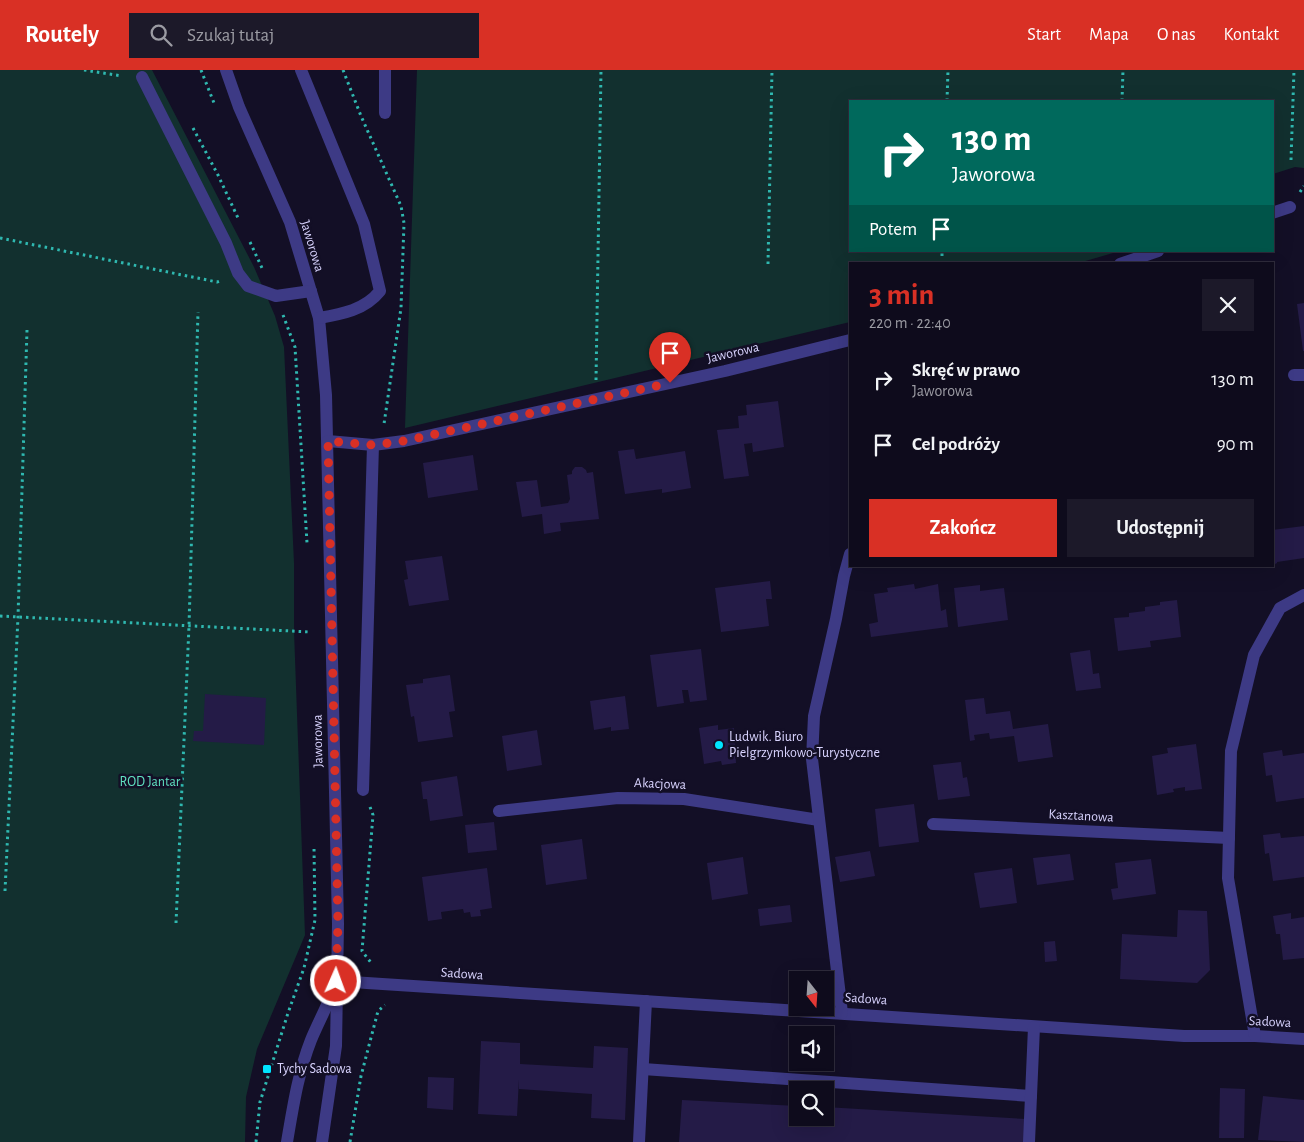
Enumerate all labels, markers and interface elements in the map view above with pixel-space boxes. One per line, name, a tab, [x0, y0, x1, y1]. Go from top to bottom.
search box	[129, 13, 479, 58]
icon: search	[147, 21, 175, 49]
text: Routely	[25, 23, 99, 47]
text: Szukaj tutaj	[187, 26, 274, 45]
text: Start	[1027, 26, 1061, 44]
text: Mapa	[1089, 26, 1129, 44]
text: O nas	[1157, 26, 1196, 44]
text: Kontakt	[1224, 26, 1279, 44]
icon: right	[869, 120, 934, 185]
text: 130 m	[952, 122, 1031, 157]
text: Jaworowa	[952, 163, 1036, 185]
icon: arrive	[927, 215, 955, 243]
street label: Jaworowa	[298, 219, 327, 274]
text: Potem	[869, 220, 917, 239]
button: close	[1202, 279, 1254, 331]
text: 3 min	[869, 280, 934, 310]
text: 220 m · 22:40	[869, 315, 951, 331]
pin	[649, 332, 691, 383]
icon: arrive	[656, 339, 684, 367]
street label: Jaworowa	[706, 340, 761, 366]
text: Skręć w prawo	[912, 361, 1020, 380]
icon: right	[869, 366, 897, 394]
text: 130 m	[1211, 370, 1254, 389]
text: Jaworowa	[912, 383, 973, 399]
icon: arrive	[869, 431, 897, 459]
text: Cel podróży	[912, 435, 1000, 454]
text: 90 m	[1217, 435, 1254, 454]
button: Zakończ	[869, 499, 1057, 557]
button: Udostępnij	[1067, 499, 1254, 557]
street label: Jaworowa	[311, 714, 325, 768]
place label: Ludwik. Biuro Pielgrzymkowo-Turystyczne	[729, 730, 880, 760]
marker: Ludwik. Biuro Pielgrzymkowo-Turystyczne	[713, 739, 725, 751]
park label: ROD Jantar	[120, 775, 181, 789]
street label: Akacjowa	[634, 776, 687, 792]
street label: Kasztanowa	[1048, 807, 1115, 825]
position arrow	[309, 954, 361, 1006]
street label: Sadowa	[440, 966, 484, 982]
north arrow	[789, 971, 834, 1016]
map controls	[789, 971, 834, 1126]
street label: Sadowa	[844, 991, 888, 1007]
street label: Sadowa	[1248, 1014, 1292, 1030]
button: sound	[789, 1026, 834, 1071]
place label: Tychy Sadowa	[277, 1062, 352, 1076]
marker: Tychy Sadowa	[261, 1063, 273, 1075]
button: search	[789, 1081, 834, 1126]

